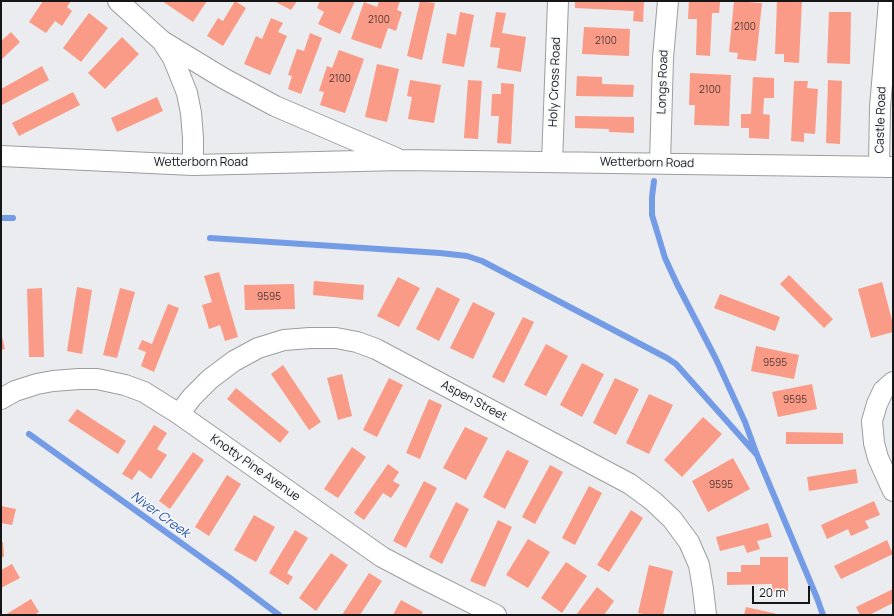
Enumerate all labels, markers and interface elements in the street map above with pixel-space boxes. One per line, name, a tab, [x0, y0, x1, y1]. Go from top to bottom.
house number: 2100	[368, 14, 390, 26]
house number: 2100	[734, 21, 756, 33]
house number: 2100	[595, 35, 617, 47]
street label: Holy Cross Road	[546, 37, 564, 127]
street label: Longs Road	[655, 49, 671, 115]
house number: 2100	[329, 73, 351, 85]
house number: 2100	[699, 84, 721, 96]
street label: Castle Road	[873, 86, 889, 154]
street label: Wetterborn Road	[600, 155, 694, 171]
street label: Wetterborn Road	[154, 156, 248, 170]
house number: 9595	[257, 291, 281, 303]
house number: 9595	[763, 357, 787, 369]
street label: Aspen Street	[439, 378, 509, 424]
house number: 9595	[783, 394, 807, 406]
street label: Knotty Pine Avenue	[207, 432, 303, 504]
house number: 9595	[709, 479, 733, 491]
water label: Niver Creek	[128, 489, 192, 541]
scale bar	[754, 578, 812, 604]
text: 20 m	[759, 584, 786, 601]

